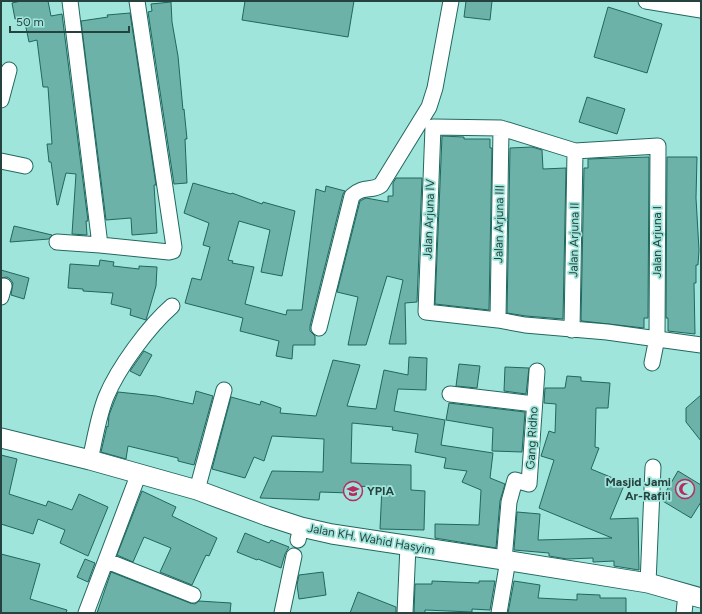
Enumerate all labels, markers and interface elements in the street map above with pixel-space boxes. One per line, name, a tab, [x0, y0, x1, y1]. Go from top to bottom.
scale bar	[10, 8, 129, 34]
text: 50 m	[16, 15, 44, 29]
street label: Jalan Arjuna IV	[421, 178, 437, 259]
street label: Jalan Arjuna III	[491, 185, 507, 263]
street label: Jalan Arjuna II	[566, 202, 582, 278]
street label: Jalan Arjuna I	[650, 206, 664, 278]
street label: Gang Ridho	[523, 406, 541, 470]
place label: Masjid Jami Ar-Rafi'i	[605, 475, 671, 503]
mosque icon: Masjid Jami Ar-Rafi'i	[674, 478, 696, 500]
school or university icon: YPIA	[342, 480, 364, 502]
place label: YPIA	[367, 484, 394, 498]
street label: Jalan KH. Wahid Hasyim	[306, 521, 436, 557]

